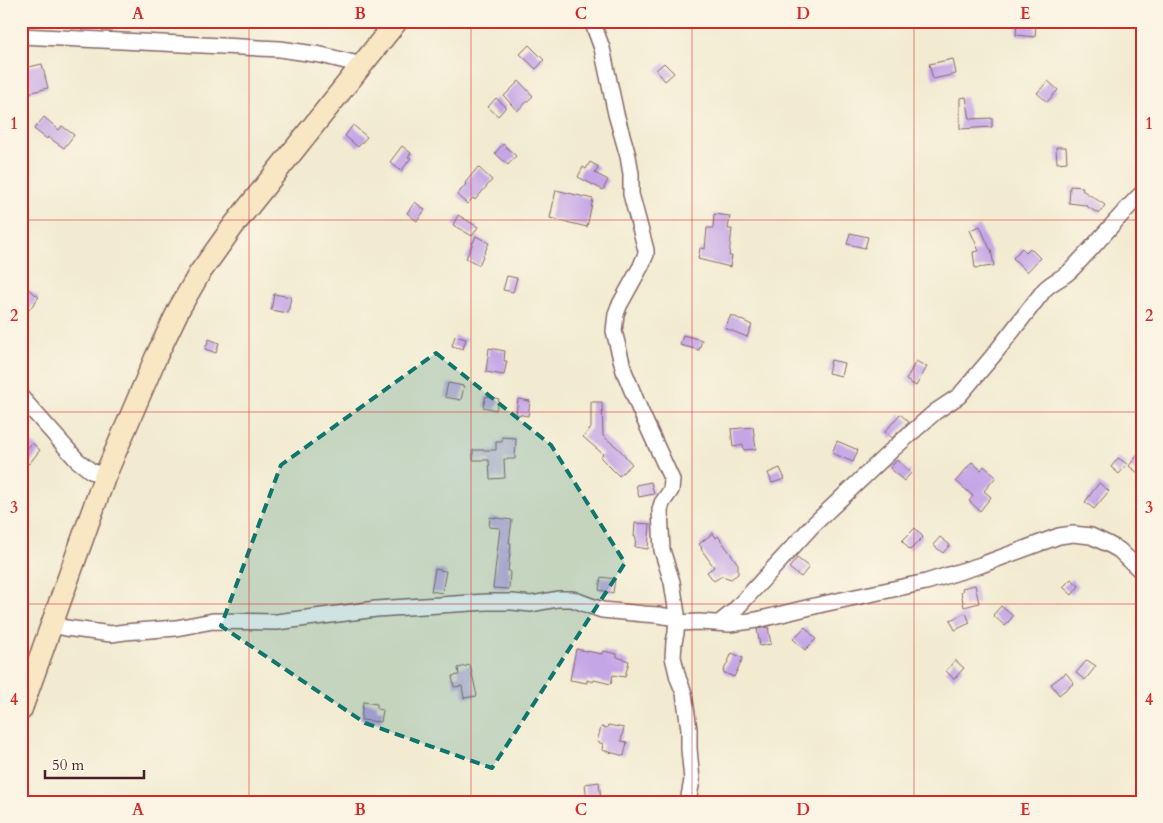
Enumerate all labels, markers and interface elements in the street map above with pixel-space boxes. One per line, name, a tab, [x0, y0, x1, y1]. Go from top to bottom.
text: A	[132, 3, 144, 25]
text: B	[354, 3, 366, 25]
text: C	[575, 3, 587, 25]
text: D	[796, 3, 810, 25]
text: E	[1020, 3, 1030, 25]
text: 1	[10, 113, 18, 135]
text: 1	[1145, 113, 1153, 135]
text: 2	[10, 305, 18, 327]
text: 2	[1145, 305, 1153, 327]
text: 3	[10, 497, 18, 519]
text: 3	[1145, 497, 1153, 519]
text: 4	[10, 689, 18, 711]
text: 4	[1145, 689, 1153, 711]
scale bar	[45, 748, 144, 780]
text: 50 m	[52, 755, 84, 775]
text: A	[132, 799, 144, 821]
text: B	[354, 799, 366, 821]
text: C	[575, 799, 587, 821]
text: D	[796, 799, 810, 821]
text: E	[1020, 799, 1030, 821]

